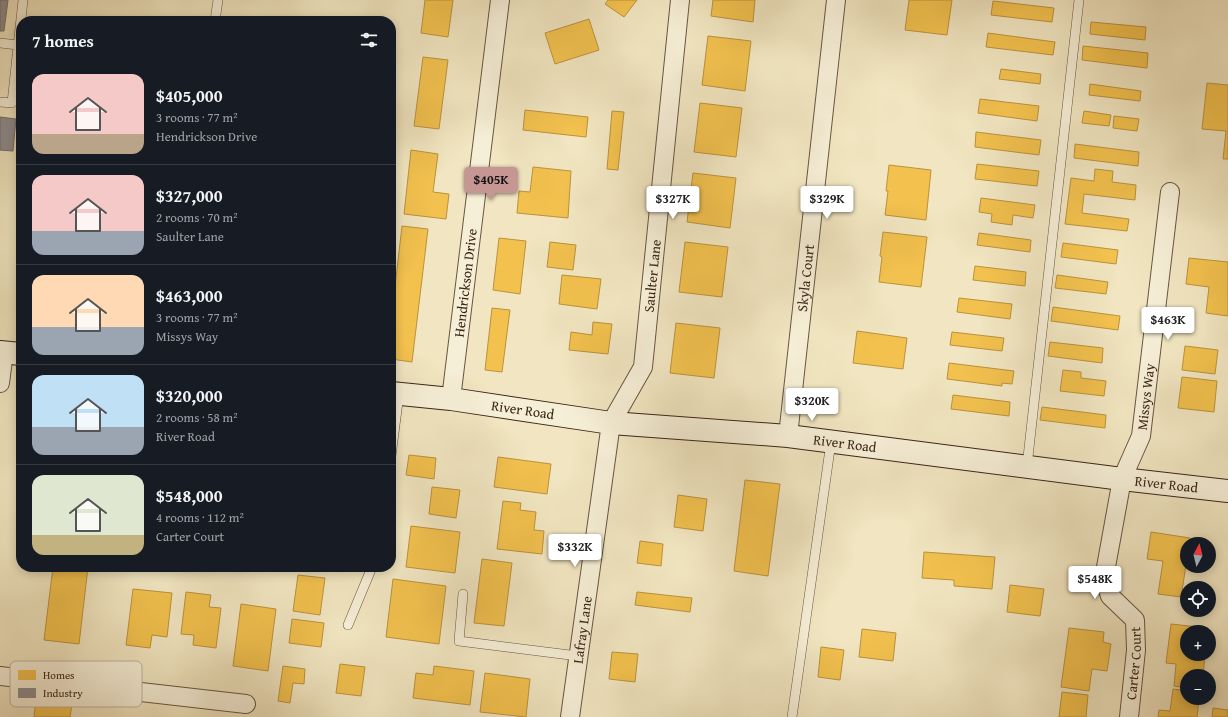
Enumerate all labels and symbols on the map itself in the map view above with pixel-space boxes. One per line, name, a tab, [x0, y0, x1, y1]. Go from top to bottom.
pin: $405K	[463, 167, 519, 201]
pin: $327K	[645, 186, 701, 220]
pin: $329K	[799, 186, 855, 220]
street label: Hendrickson Drive	[449, 227, 482, 338]
street label: Saulter Lane	[639, 238, 666, 313]
street label: Skyla Court	[792, 243, 819, 313]
pin: $463K	[1140, 307, 1196, 341]
street label: Missys Way	[1132, 362, 1160, 431]
pin: $320K	[784, 388, 840, 422]
street label: River Road	[490, 395, 556, 424]
street label: River Road	[812, 429, 878, 457]
street label: River Road	[1134, 471, 1200, 498]
pin: $332K	[547, 534, 603, 568]
north arrow	[1180, 537, 1216, 573]
pin: $548K	[1067, 566, 1123, 600]
street label: Lafray Lane	[568, 594, 597, 665]
street label: Carter Court	[1121, 626, 1146, 701]
legend	[10, 661, 142, 707]
text: Homes	[43, 667, 74, 683]
text: Industry	[43, 685, 83, 701]

